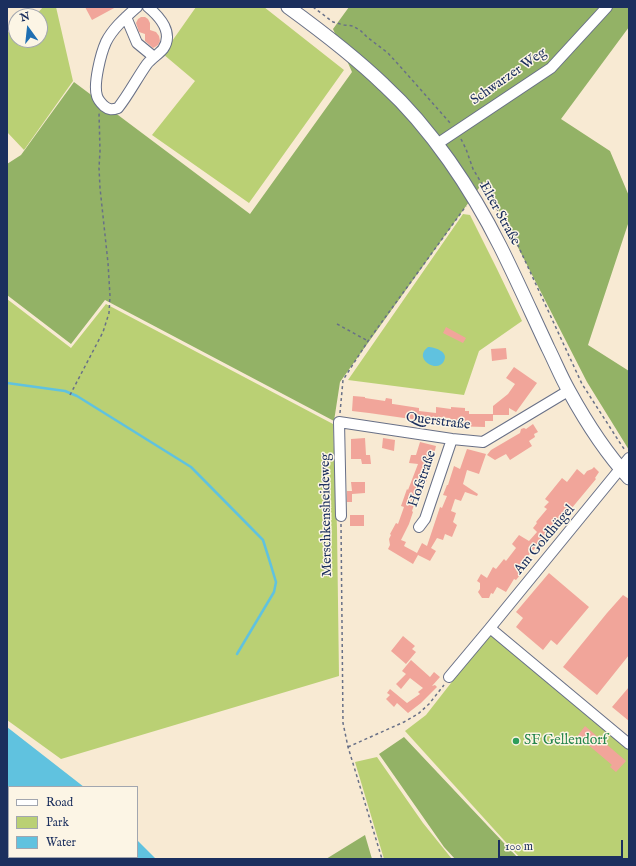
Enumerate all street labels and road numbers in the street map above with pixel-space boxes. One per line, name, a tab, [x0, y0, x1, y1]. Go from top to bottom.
street label: Schwarzer Weg	[468, 45, 550, 109]
street label: Elter Straße	[475, 179, 523, 249]
street label: Querstraße	[405, 410, 471, 434]
street label: Hofstraße	[405, 448, 441, 510]
street label: Merschkensheideweg	[318, 453, 336, 577]
street label: Am Goldhügel	[511, 502, 579, 578]

